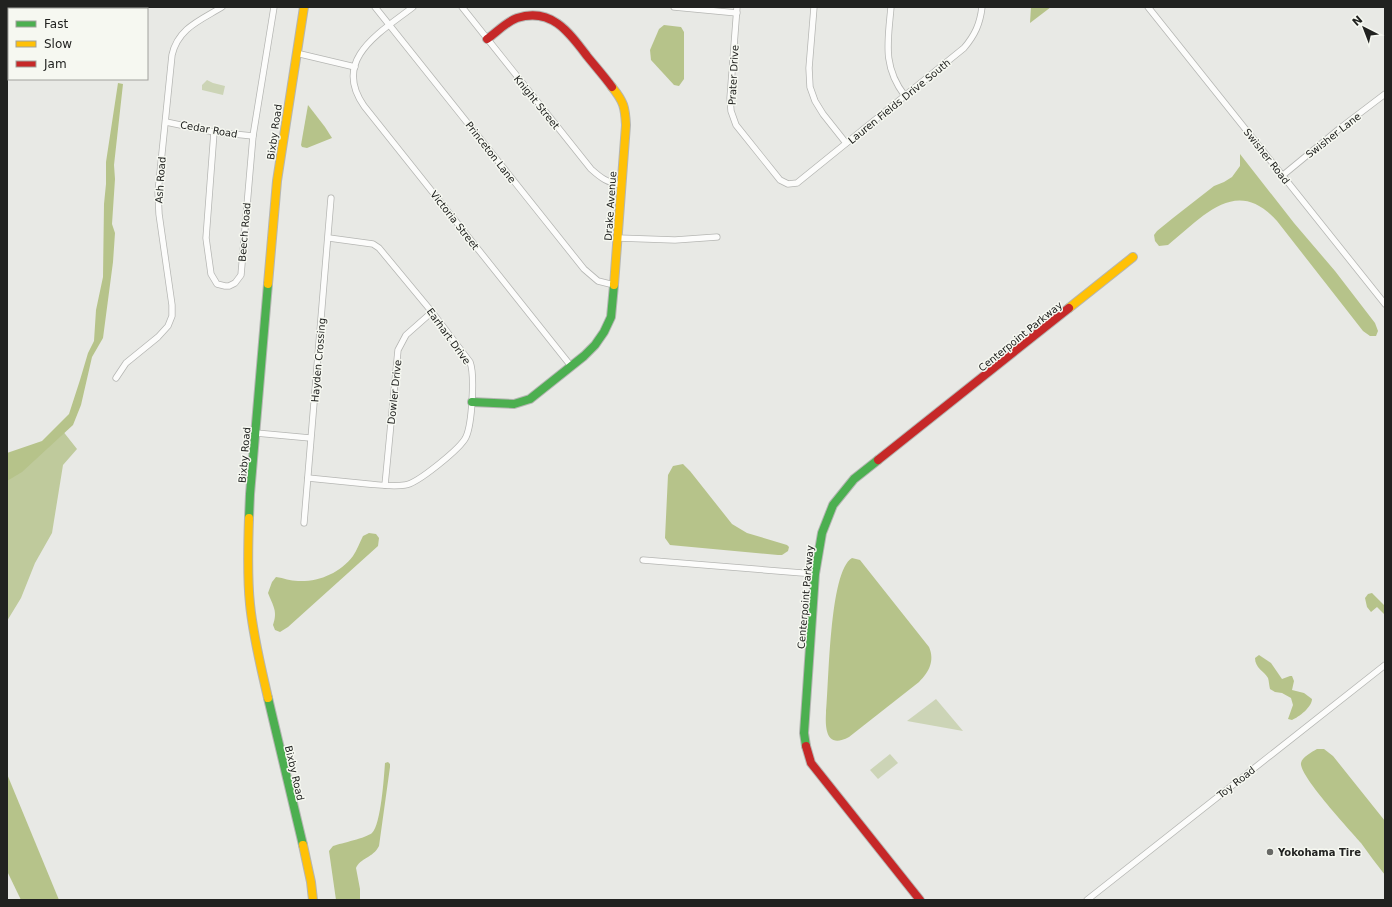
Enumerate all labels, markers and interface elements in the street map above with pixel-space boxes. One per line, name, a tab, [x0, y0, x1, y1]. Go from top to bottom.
legend	[8, 8, 148, 80]
north arrow	[1344, 8, 1384, 48]
text: N	[1350, 13, 1365, 29]
text: Fast	[44, 17, 68, 31]
text: Slow	[44, 37, 72, 51]
street label: Prater Drive	[726, 45, 741, 105]
text: Jam	[43, 57, 67, 71]
street label: Lauren Fields Drive South	[846, 57, 953, 146]
street label: Knight Street	[512, 73, 562, 131]
street label: Bixby Road	[265, 104, 284, 161]
street label: Swisher Lane	[1304, 111, 1363, 160]
street label: Cedar Road	[179, 119, 238, 140]
street label: Princeton Lane	[463, 120, 518, 185]
street label: Swisher Road	[1242, 126, 1292, 186]
street label: Ash Road	[153, 156, 168, 204]
street label: Drake Avenue	[603, 171, 618, 241]
street label: Victoria Street	[428, 189, 481, 252]
street label: Beech Road	[236, 202, 253, 262]
street label: Centerpoint Parkway	[976, 299, 1064, 373]
street label: Earhart Drive	[425, 306, 473, 367]
street label: Hayden Crossing	[309, 317, 328, 403]
street label: Dowler Drive	[386, 359, 403, 425]
street label: Bixby Road	[237, 427, 252, 483]
street label: Centerpoint Parkway	[795, 545, 816, 649]
street label: Bixby Road	[283, 745, 306, 802]
street label: Toy Road	[1215, 764, 1257, 801]
marker: Yokohama Tire	[1265, 847, 1275, 857]
place label: Yokohama Tire	[1277, 847, 1361, 858]

